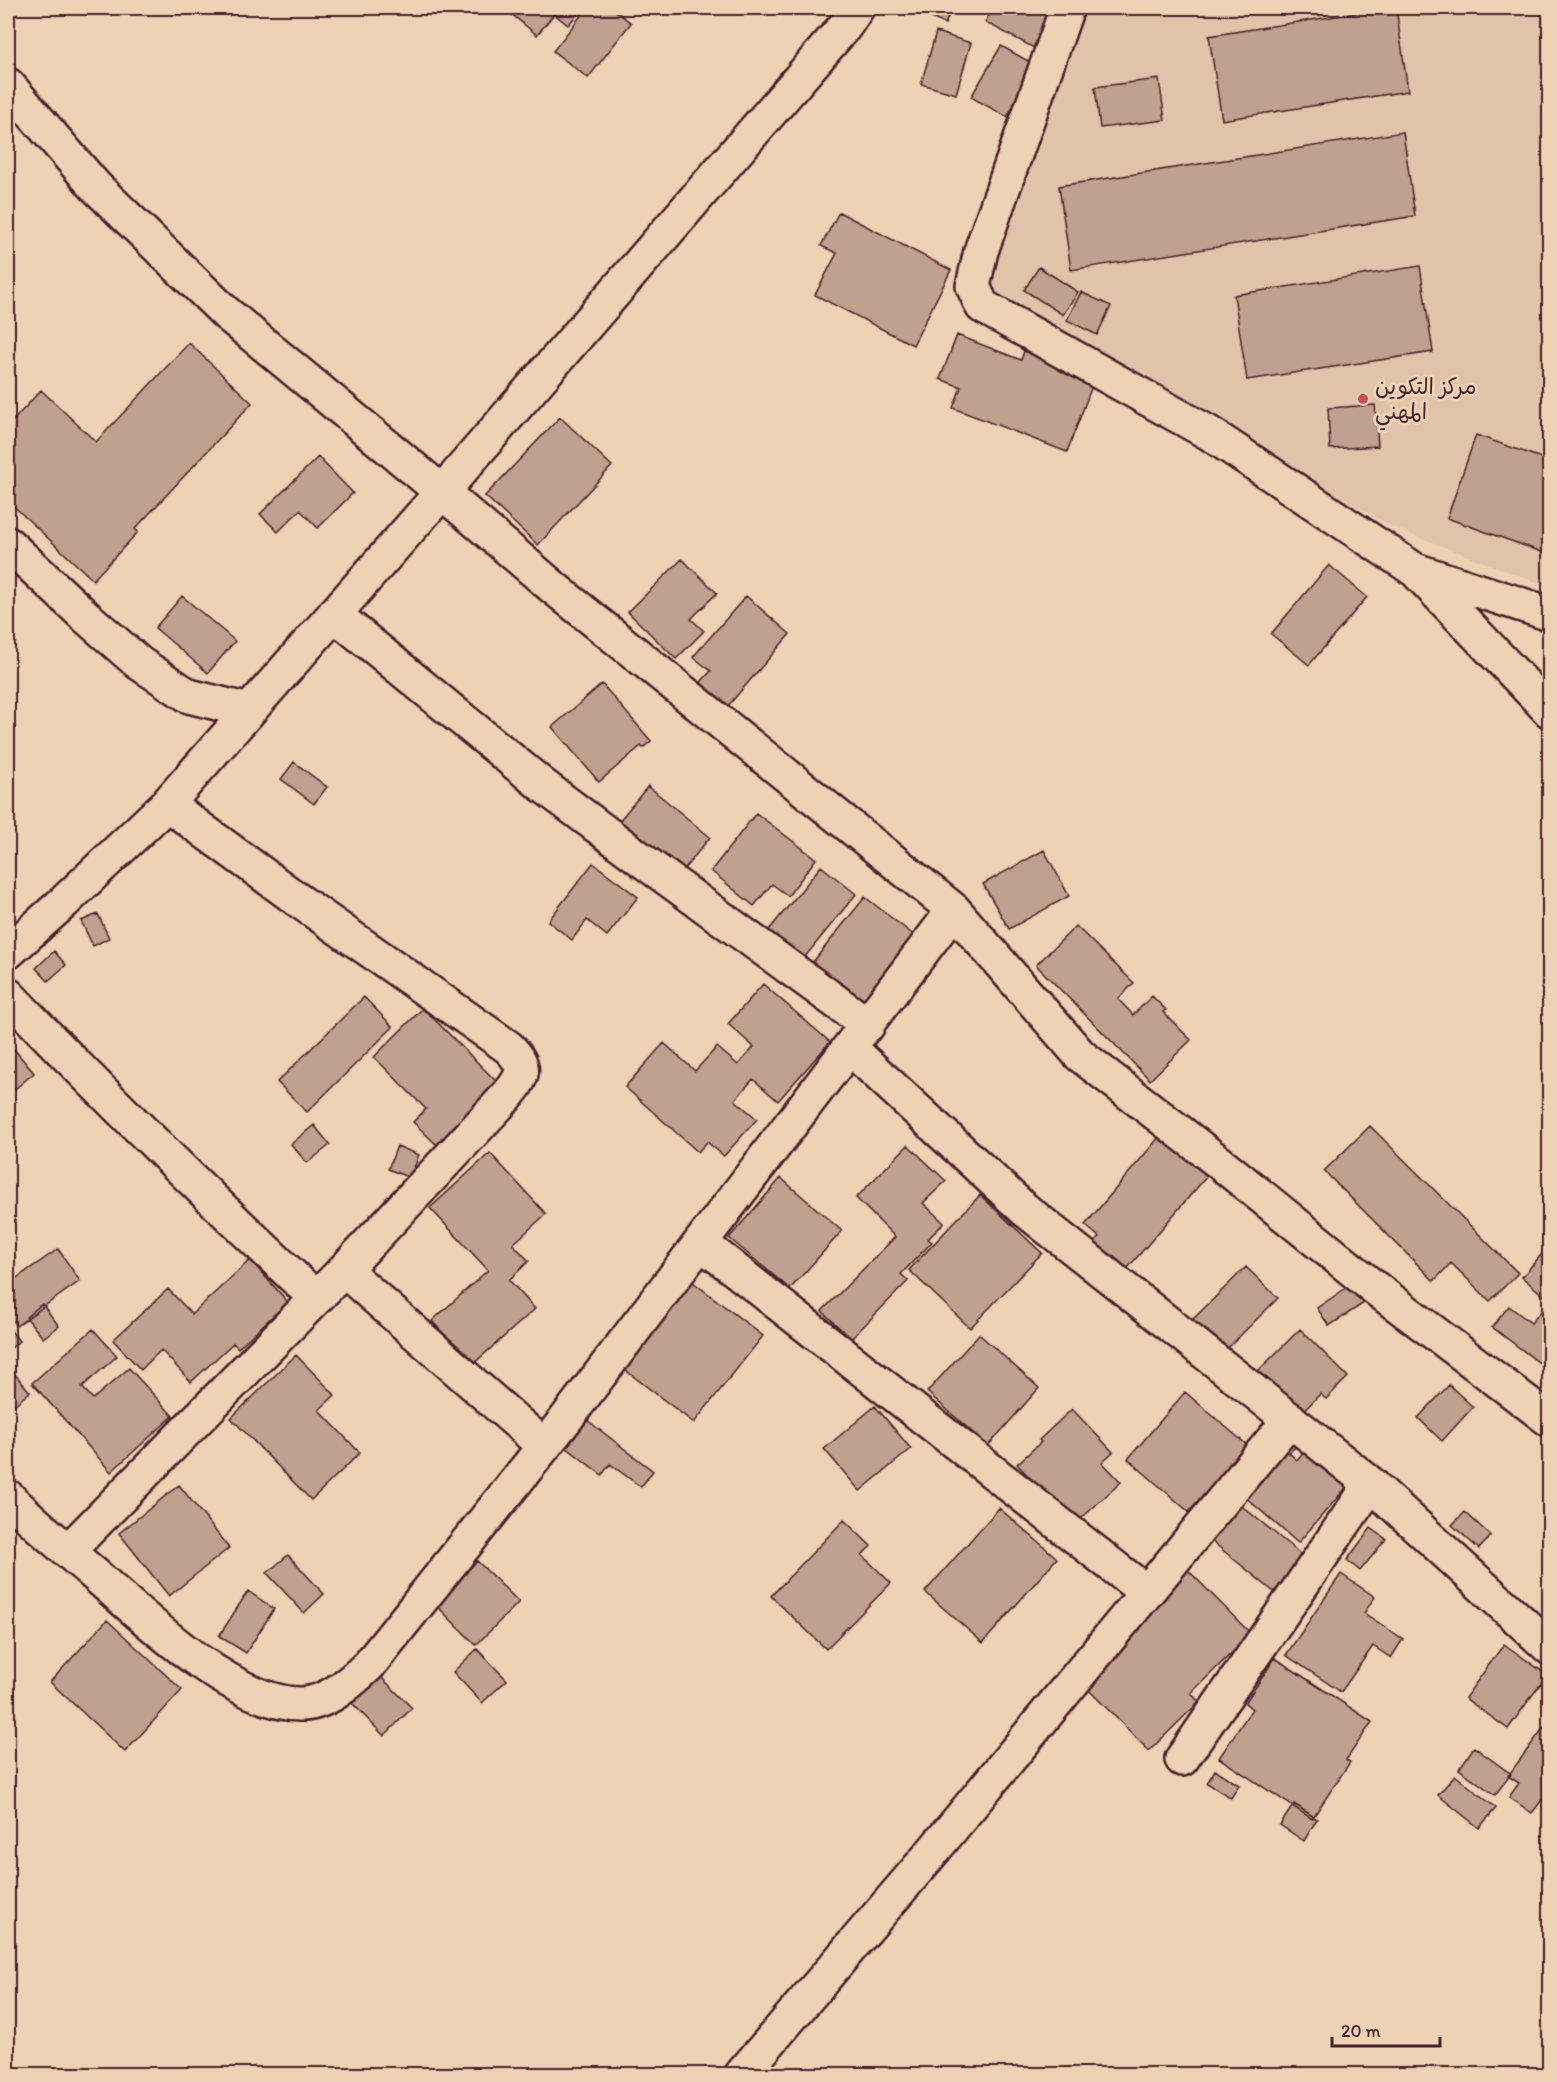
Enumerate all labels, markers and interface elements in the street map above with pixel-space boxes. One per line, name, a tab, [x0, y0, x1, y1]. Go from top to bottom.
place label: مركز التكوين المهني	[1375, 373, 1476, 431]
marker: مركز التكوين المهني	[1356, 392, 1370, 406]
scale bar	[1332, 2010, 1440, 2048]
text: 20 m	[1341, 2020, 1381, 2042]

